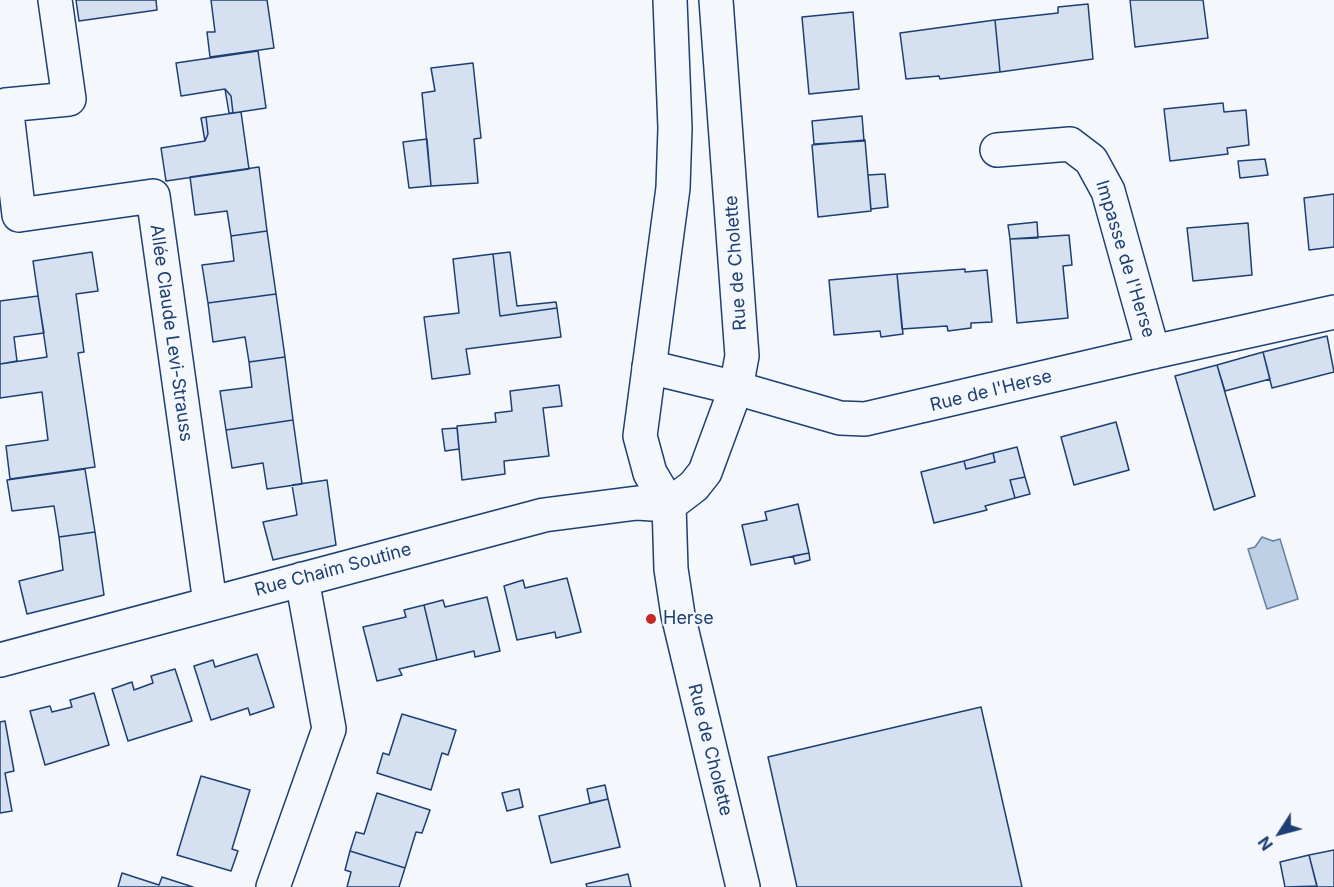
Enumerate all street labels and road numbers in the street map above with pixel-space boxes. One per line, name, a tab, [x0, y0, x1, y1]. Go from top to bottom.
street label: Impasse de l'Herse	[1091, 178, 1159, 340]
street label: Rue de Cholette	[721, 195, 751, 331]
street label: Allée Claude Levi-Strauss	[145, 223, 197, 443]
street label: Rue de l'Herse	[928, 365, 1054, 417]
street label: Rue Chaim Soutine	[252, 539, 414, 601]
street label: Rue de Cholette	[683, 682, 737, 818]

